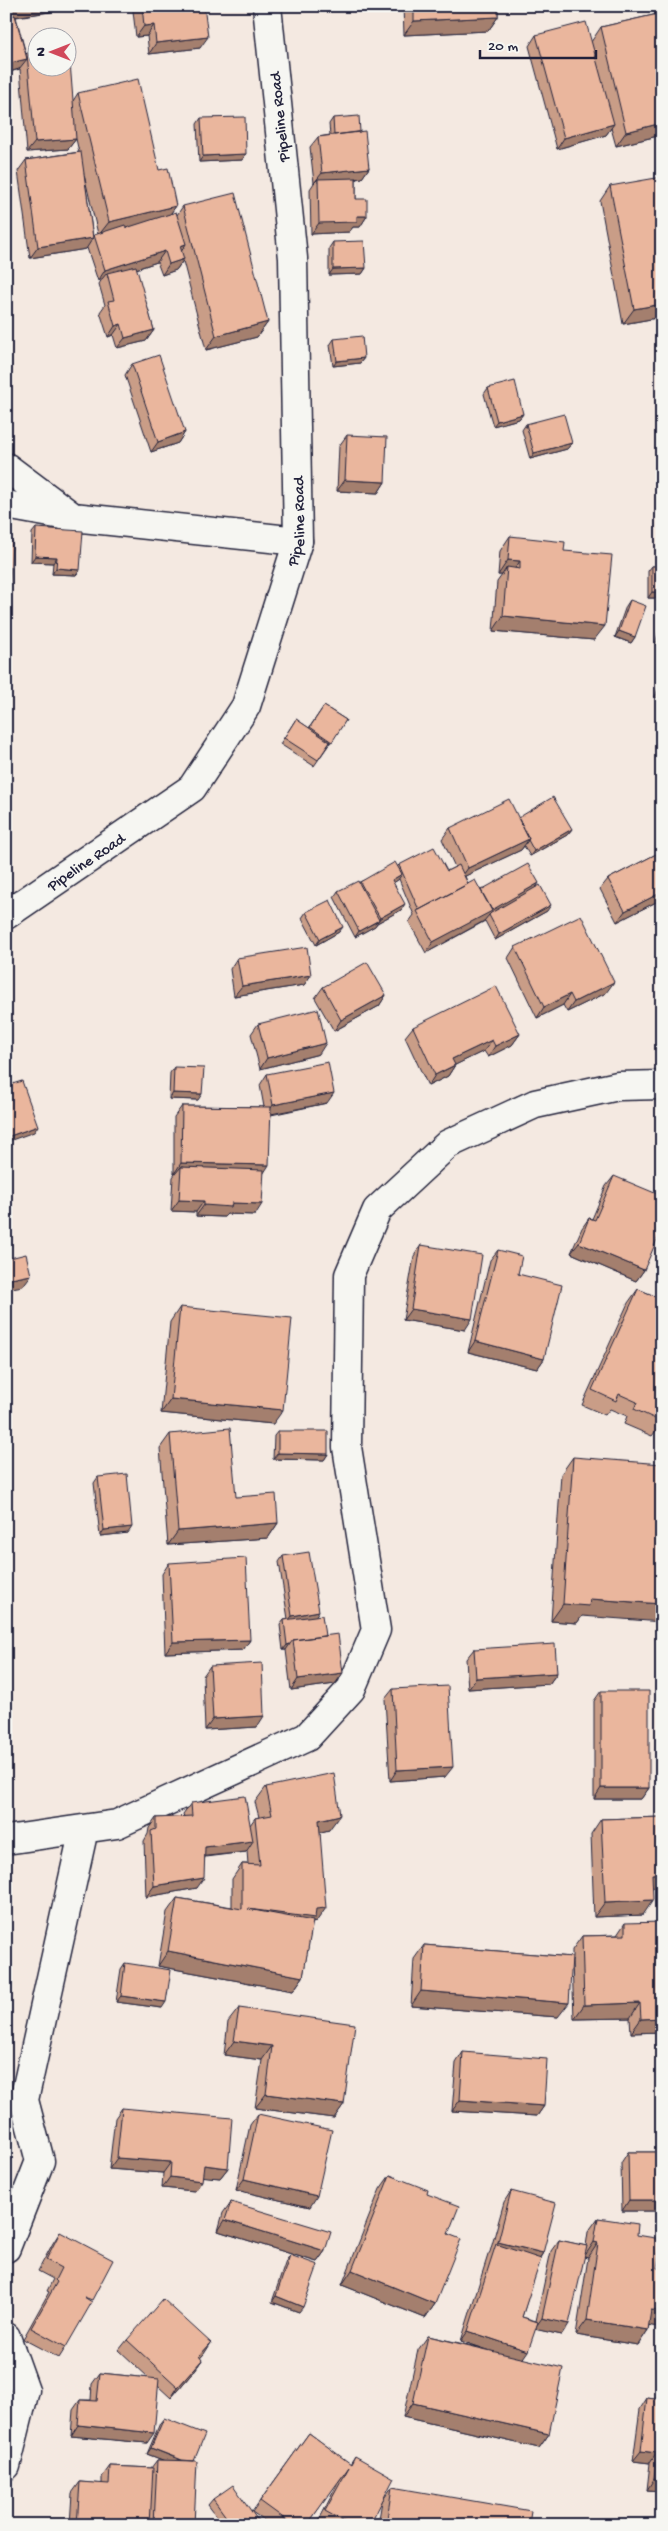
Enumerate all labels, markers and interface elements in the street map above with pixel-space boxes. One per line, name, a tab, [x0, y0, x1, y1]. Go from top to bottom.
north arrow	[28, 28, 78, 78]
scale bar	[480, 28, 597, 60]
text: 20 m	[488, 38, 518, 56]
text: N	[33, 47, 50, 57]
street label: Pipeline Road	[267, 69, 296, 163]
street label: Pipeline Road	[284, 475, 312, 570]
street label: Pipeline Road	[44, 830, 131, 898]

